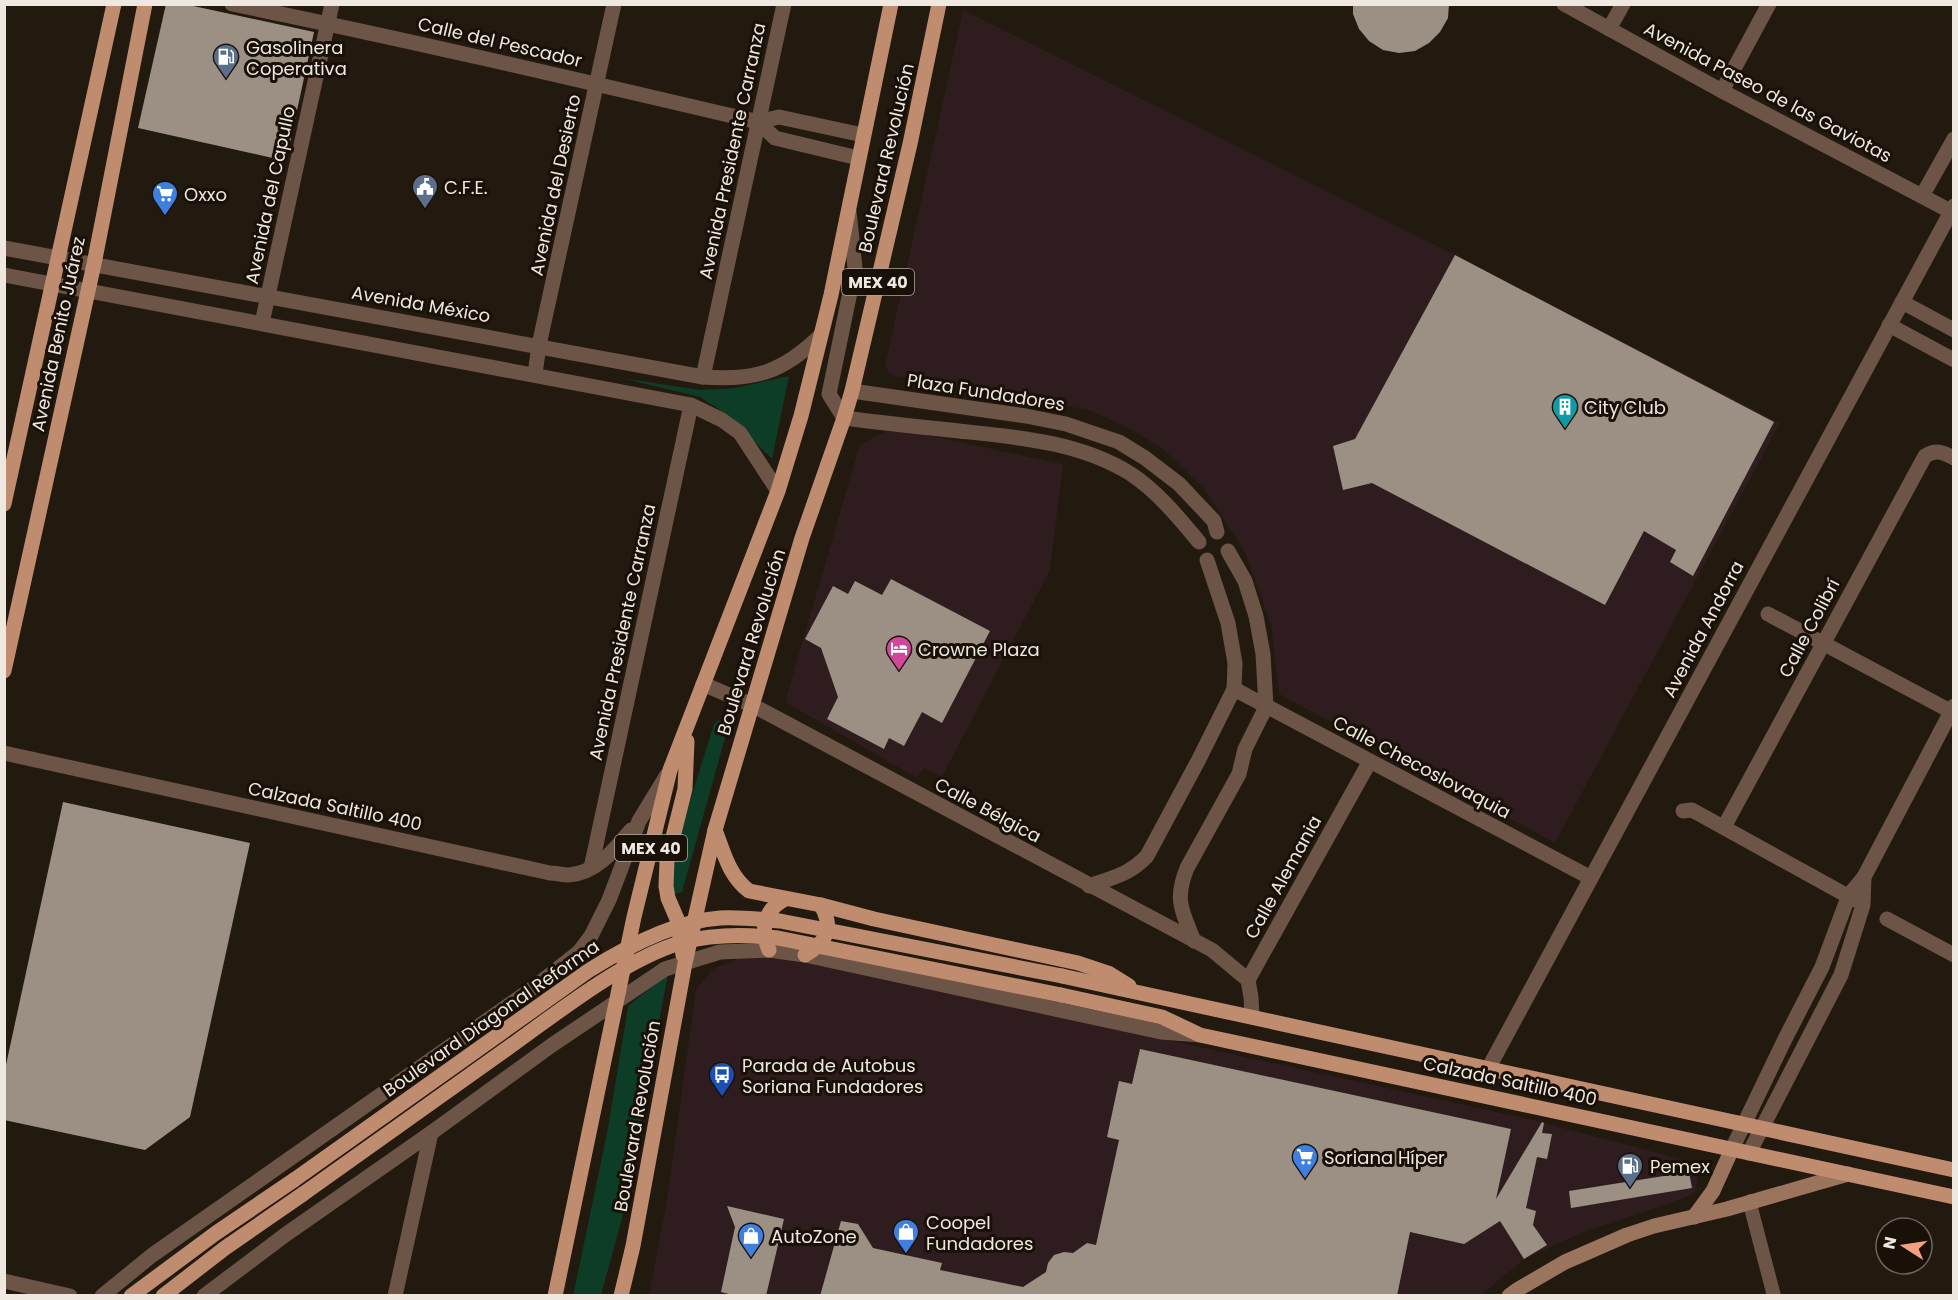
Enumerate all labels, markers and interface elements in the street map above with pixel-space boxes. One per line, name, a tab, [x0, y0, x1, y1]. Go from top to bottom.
street label: Calle del Pescador	[415, 11, 585, 73]
street label: Avenida Paseo de las Gaviotas	[1640, 16, 1896, 168]
street label: Avenida Presidente Carranza	[693, 21, 771, 281]
place label: Gasolinera Coperativa	[246, 35, 347, 81]
fuel station icon: Gasolinera Coperativa	[211, 42, 241, 80]
street label: Boulevard Revolución	[852, 61, 920, 255]
street label: Avenida del Desierto	[524, 92, 586, 278]
street label: Avenida del Capullo	[239, 104, 301, 286]
public building icon: C.F.E.	[410, 172, 440, 210]
place label: C.F.E.	[444, 175, 488, 200]
supermarket icon: Oxxo	[150, 179, 180, 217]
place label: Oxxo	[184, 182, 227, 207]
street label: Avenida Benito Juárez	[25, 234, 91, 434]
road number: MEX 40	[842, 269, 914, 295]
street label: Avenida México	[350, 279, 492, 329]
street label: Plaza Fundadores	[905, 367, 1067, 417]
building icon: City Club	[1550, 392, 1580, 430]
place label: City Club	[1584, 395, 1666, 420]
street label: Avenida Presidente Carranza	[583, 502, 661, 762]
street label: Boulevard Revolución	[711, 546, 791, 738]
street label: Avenida Andorra	[1656, 556, 1750, 702]
street label: Calle Colibrí	[1773, 574, 1845, 682]
hotel icon: Crowne Plaza	[884, 634, 914, 672]
place label: Crowne Plaza	[918, 637, 1040, 662]
street label: Calle Checoslovaquia	[1329, 710, 1515, 824]
street label: Calle Bélgica	[930, 771, 1046, 849]
street label: Calzada Saltillo 400	[246, 775, 424, 837]
street label: Calle Alemania	[1239, 811, 1327, 943]
road number: MEX 40	[615, 835, 687, 861]
street label: Boulevard Diagonal Reforma	[378, 934, 604, 1102]
street label: Boulevard Revolución	[608, 1018, 666, 1214]
street label: Calzada Saltillo 400	[1421, 1050, 1599, 1112]
place label: Parada de Autobus Soriana Fundadores	[742, 1053, 923, 1099]
bus stop icon: Parada de Autobus Soriana Fundadores	[707, 1060, 737, 1098]
supermarket icon: Soriana Híper	[1290, 1142, 1320, 1180]
place label: Soriana Híper	[1324, 1145, 1445, 1170]
fuel station icon: Pemex	[1615, 1151, 1645, 1189]
place label: Pemex	[1650, 1154, 1710, 1179]
place label: Coopel Fundadores	[926, 1210, 1033, 1256]
north arrow	[1874, 1216, 1934, 1276]
shop icon: Coopel Fundadores	[891, 1217, 921, 1255]
shop icon: AutoZone	[736, 1221, 766, 1259]
place label: AutoZone	[771, 1224, 857, 1249]
text: N	[1877, 1235, 1902, 1251]

